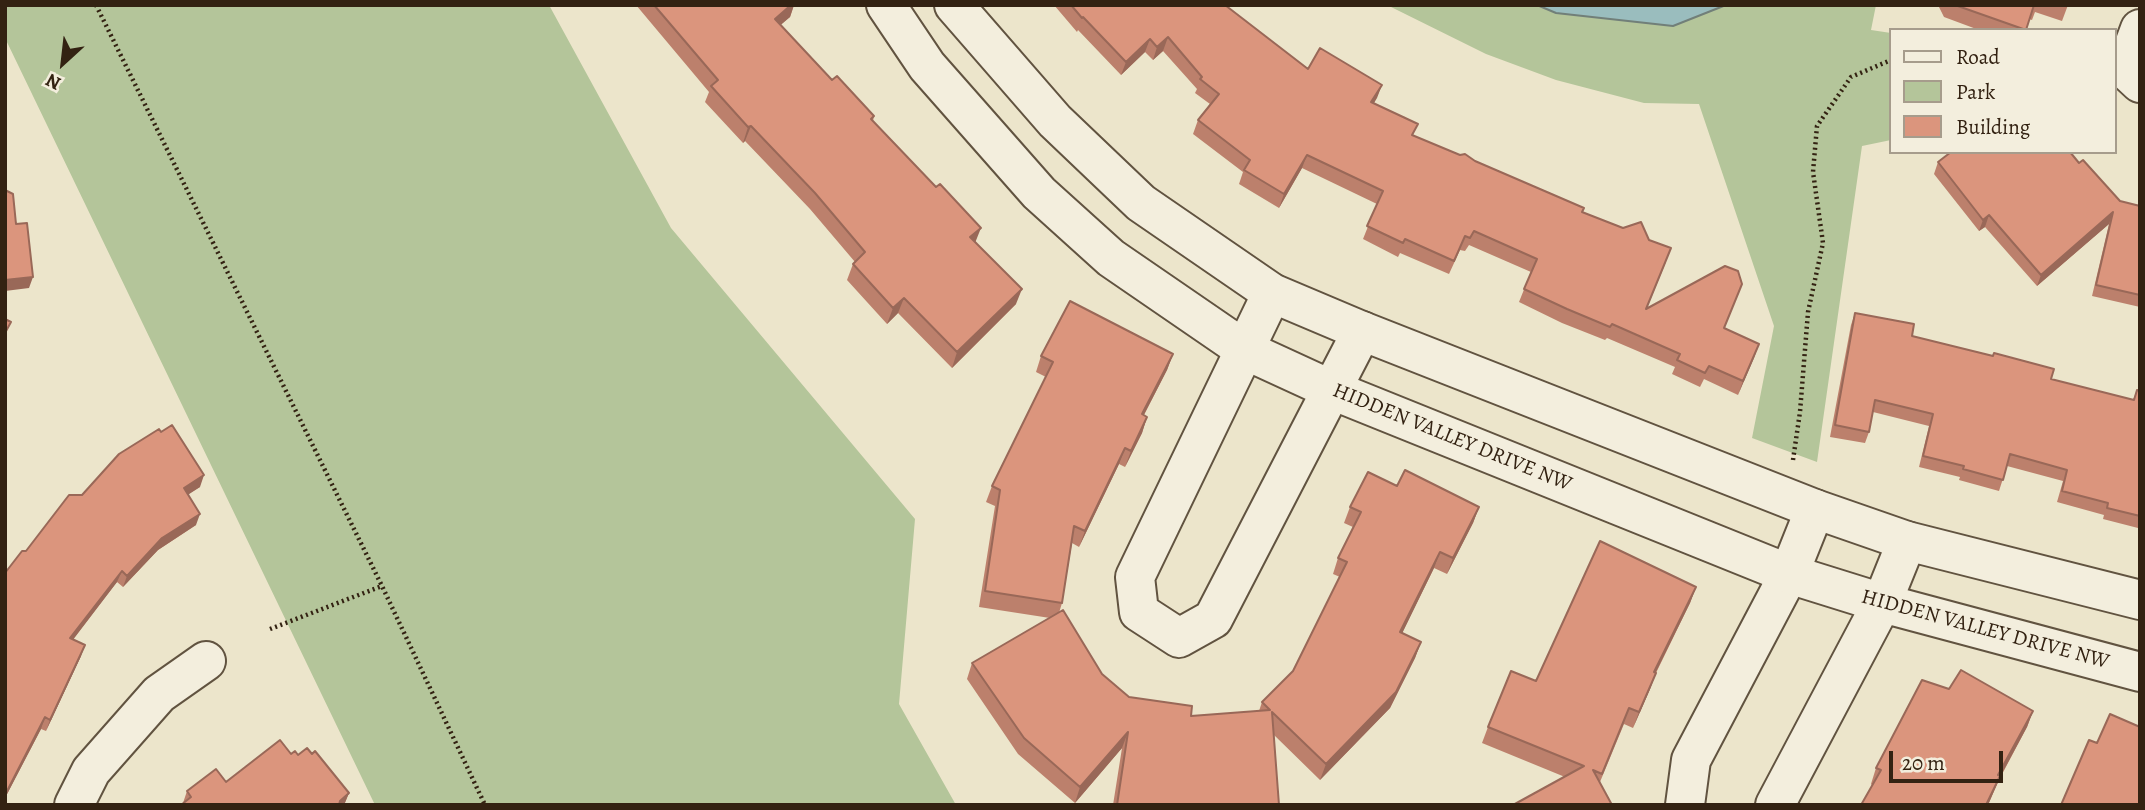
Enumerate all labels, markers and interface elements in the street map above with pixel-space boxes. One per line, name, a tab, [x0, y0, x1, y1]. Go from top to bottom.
north arrow	[28, 28, 98, 98]
legend	[1890, 28, 2117, 154]
text: Road	[1956, 43, 2000, 71]
text: N	[41, 67, 66, 96]
text: Park	[1956, 78, 1995, 106]
text: Building	[1956, 113, 2030, 141]
street label: HIDDEN VALLEY DRIVE NW	[1329, 378, 1575, 498]
street label: HIDDEN VALLEY DRIVE NW	[1858, 585, 2112, 675]
scale bar	[1893, 736, 2007, 780]
text: 20 m	[1902, 749, 1945, 777]

